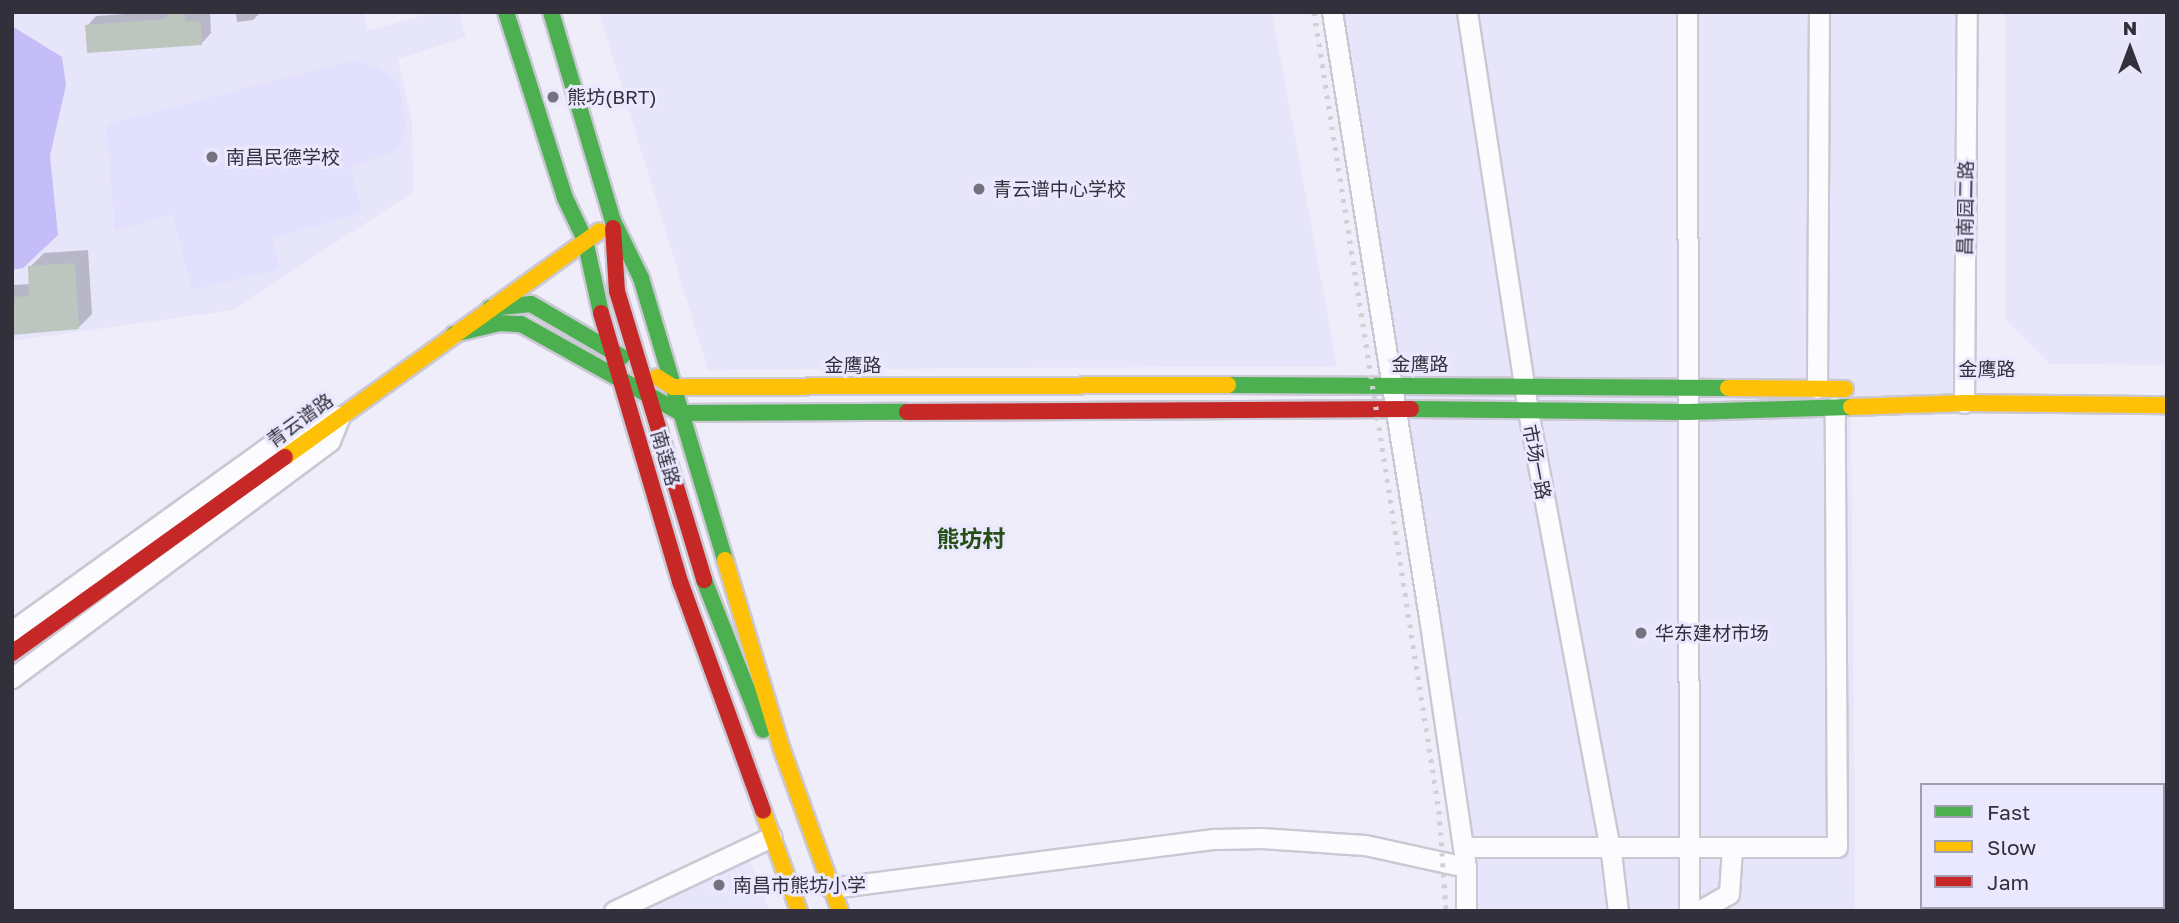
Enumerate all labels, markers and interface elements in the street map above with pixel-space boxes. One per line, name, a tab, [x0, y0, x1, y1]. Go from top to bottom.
north arrow	[2095, 14, 2165, 84]
text: N	[2123, 16, 2137, 39]
place label: 熊坊(BRT)	[567, 86, 657, 108]
marker: 熊坊(BRT)	[545, 89, 561, 105]
place label: 南昌民德学校	[226, 146, 340, 168]
marker: 南昌民德学校	[204, 149, 220, 165]
street label: 昌南园二路	[1953, 160, 1977, 256]
place label: 青云谱中心学校	[993, 178, 1126, 200]
marker: 青云谱中心学校	[971, 181, 987, 197]
street label: 金鹰路	[1392, 353, 1448, 375]
street label: 金鹰路	[825, 354, 881, 376]
street label: 金鹰路	[1959, 358, 2015, 380]
street label: 青云谱路	[263, 388, 337, 452]
street label: 市场一路	[1519, 423, 1555, 501]
street label: 南莲路	[647, 427, 685, 489]
district label: 熊坊村	[937, 524, 1005, 552]
place label: 华东建材市场	[1655, 622, 1769, 644]
marker: 华东建材市场	[1633, 625, 1649, 641]
legend	[1920, 783, 2165, 909]
text: Fast	[1987, 799, 2030, 825]
text: Slow	[1987, 834, 2036, 860]
text: Jam	[1987, 869, 2029, 895]
place label: 南昌市熊坊小学	[733, 874, 866, 896]
marker: 南昌市熊坊小学	[711, 877, 727, 893]

